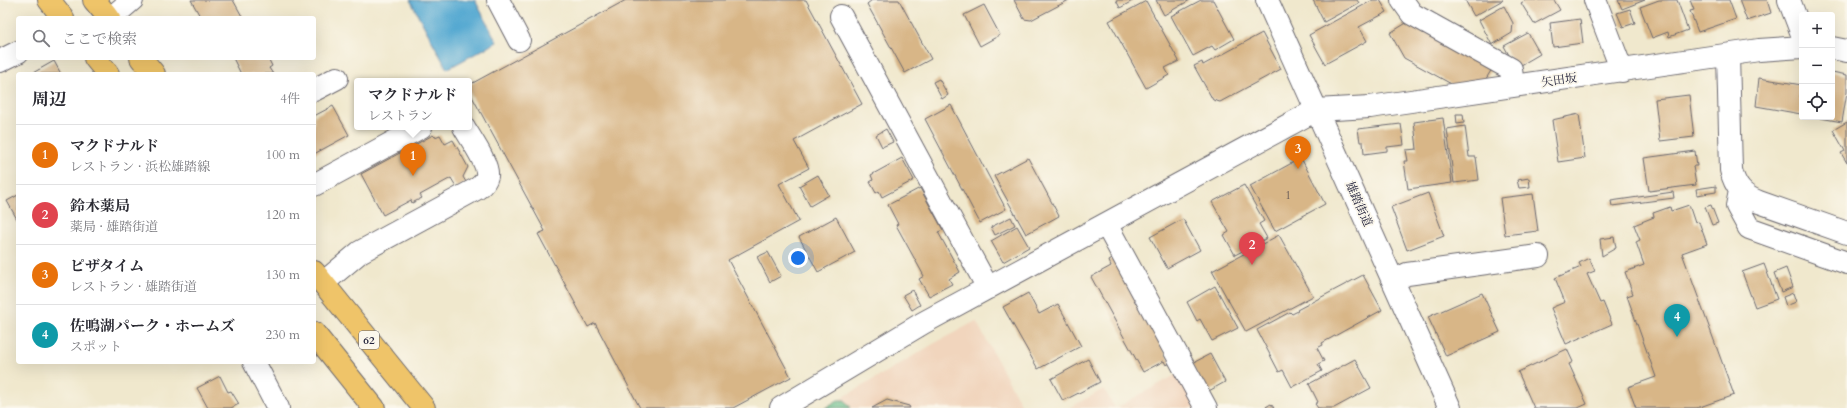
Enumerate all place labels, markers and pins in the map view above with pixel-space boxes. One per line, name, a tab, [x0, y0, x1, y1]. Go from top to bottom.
pin: 3	[1285, 136, 1311, 169]
pin: 1	[400, 143, 426, 176]
pin: 2	[1239, 232, 1265, 265]
pin: 4	[1664, 304, 1690, 337]

